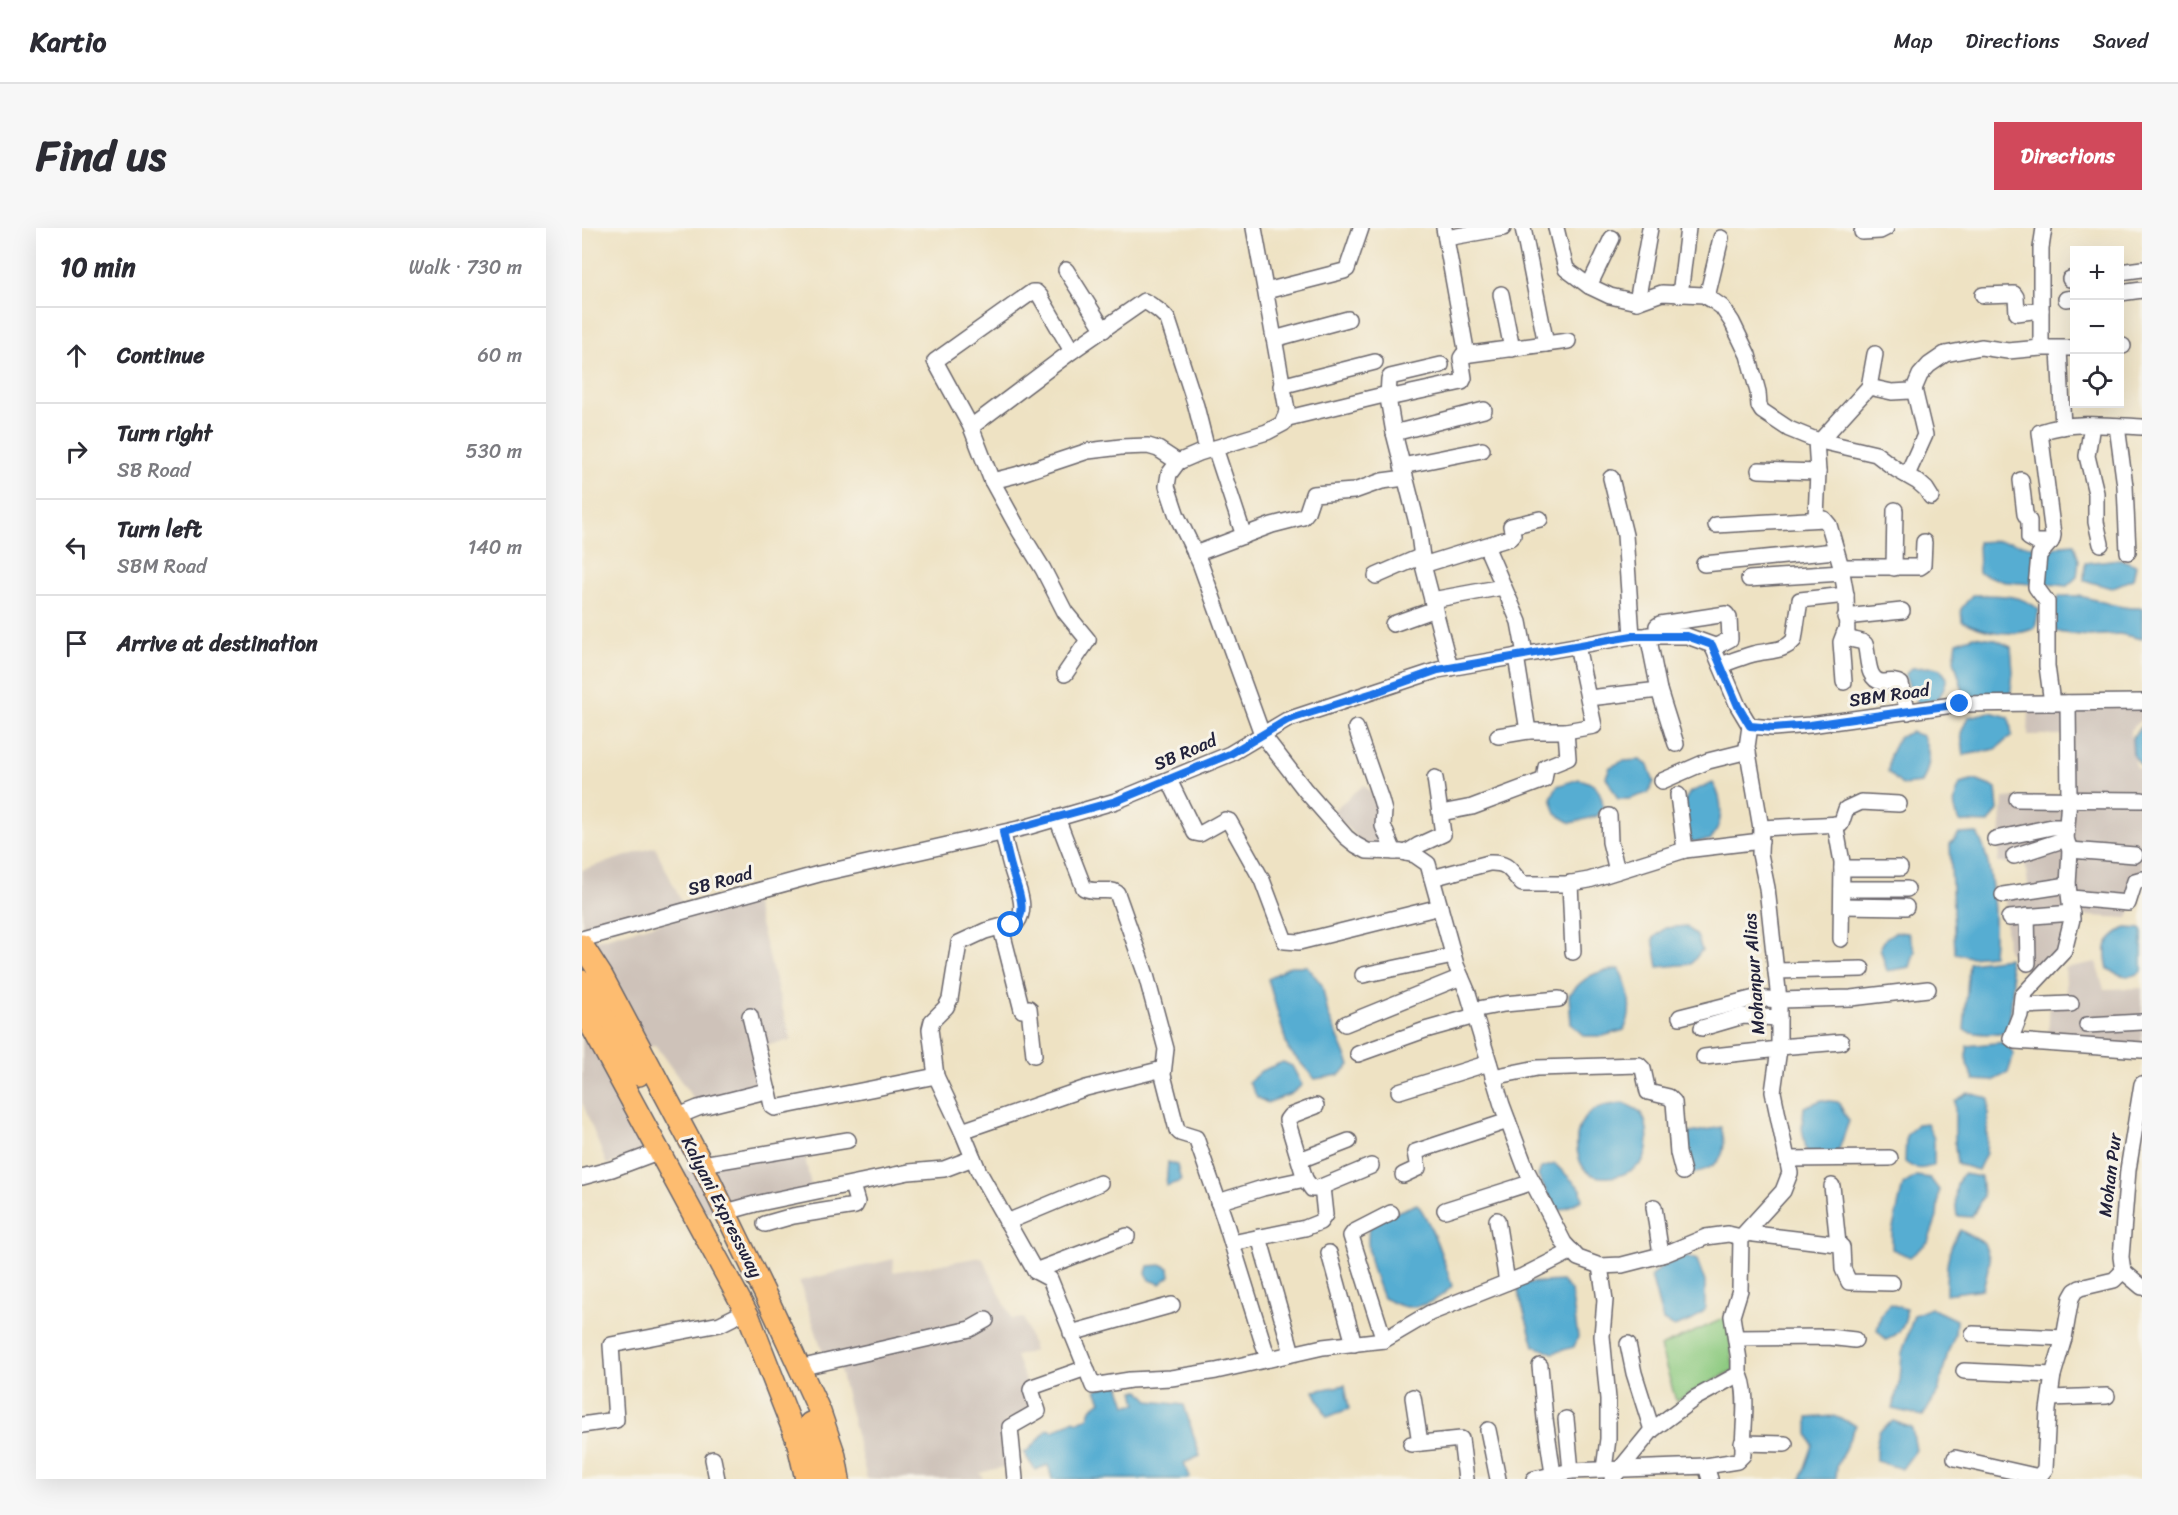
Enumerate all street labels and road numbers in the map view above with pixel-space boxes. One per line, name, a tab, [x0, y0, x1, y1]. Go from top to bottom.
street label: SBM Road	[1847, 673, 1933, 716]
street label: SB Road	[1148, 724, 1223, 780]
street label: SB Road	[684, 857, 757, 905]
street label: Mohanpur Alias	[1734, 912, 1774, 1036]
street label: Kalyani Expressway	[672, 1130, 772, 1284]
street label: Mohan Pur	[2089, 1130, 2131, 1219]

